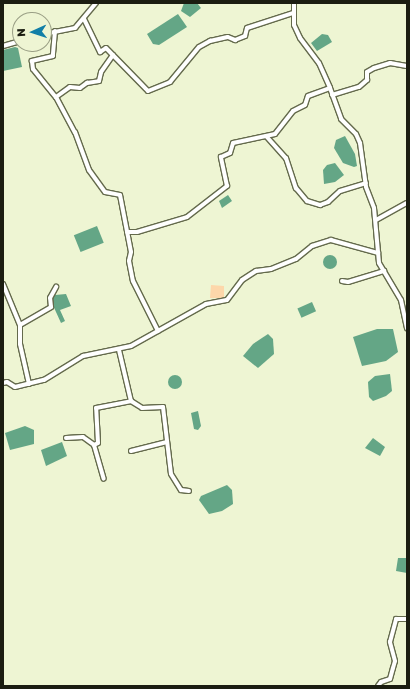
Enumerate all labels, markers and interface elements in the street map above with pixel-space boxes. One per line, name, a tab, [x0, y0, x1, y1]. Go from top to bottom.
north arrow	[12, 12, 52, 52]
text: N	[14, 28, 27, 37]

